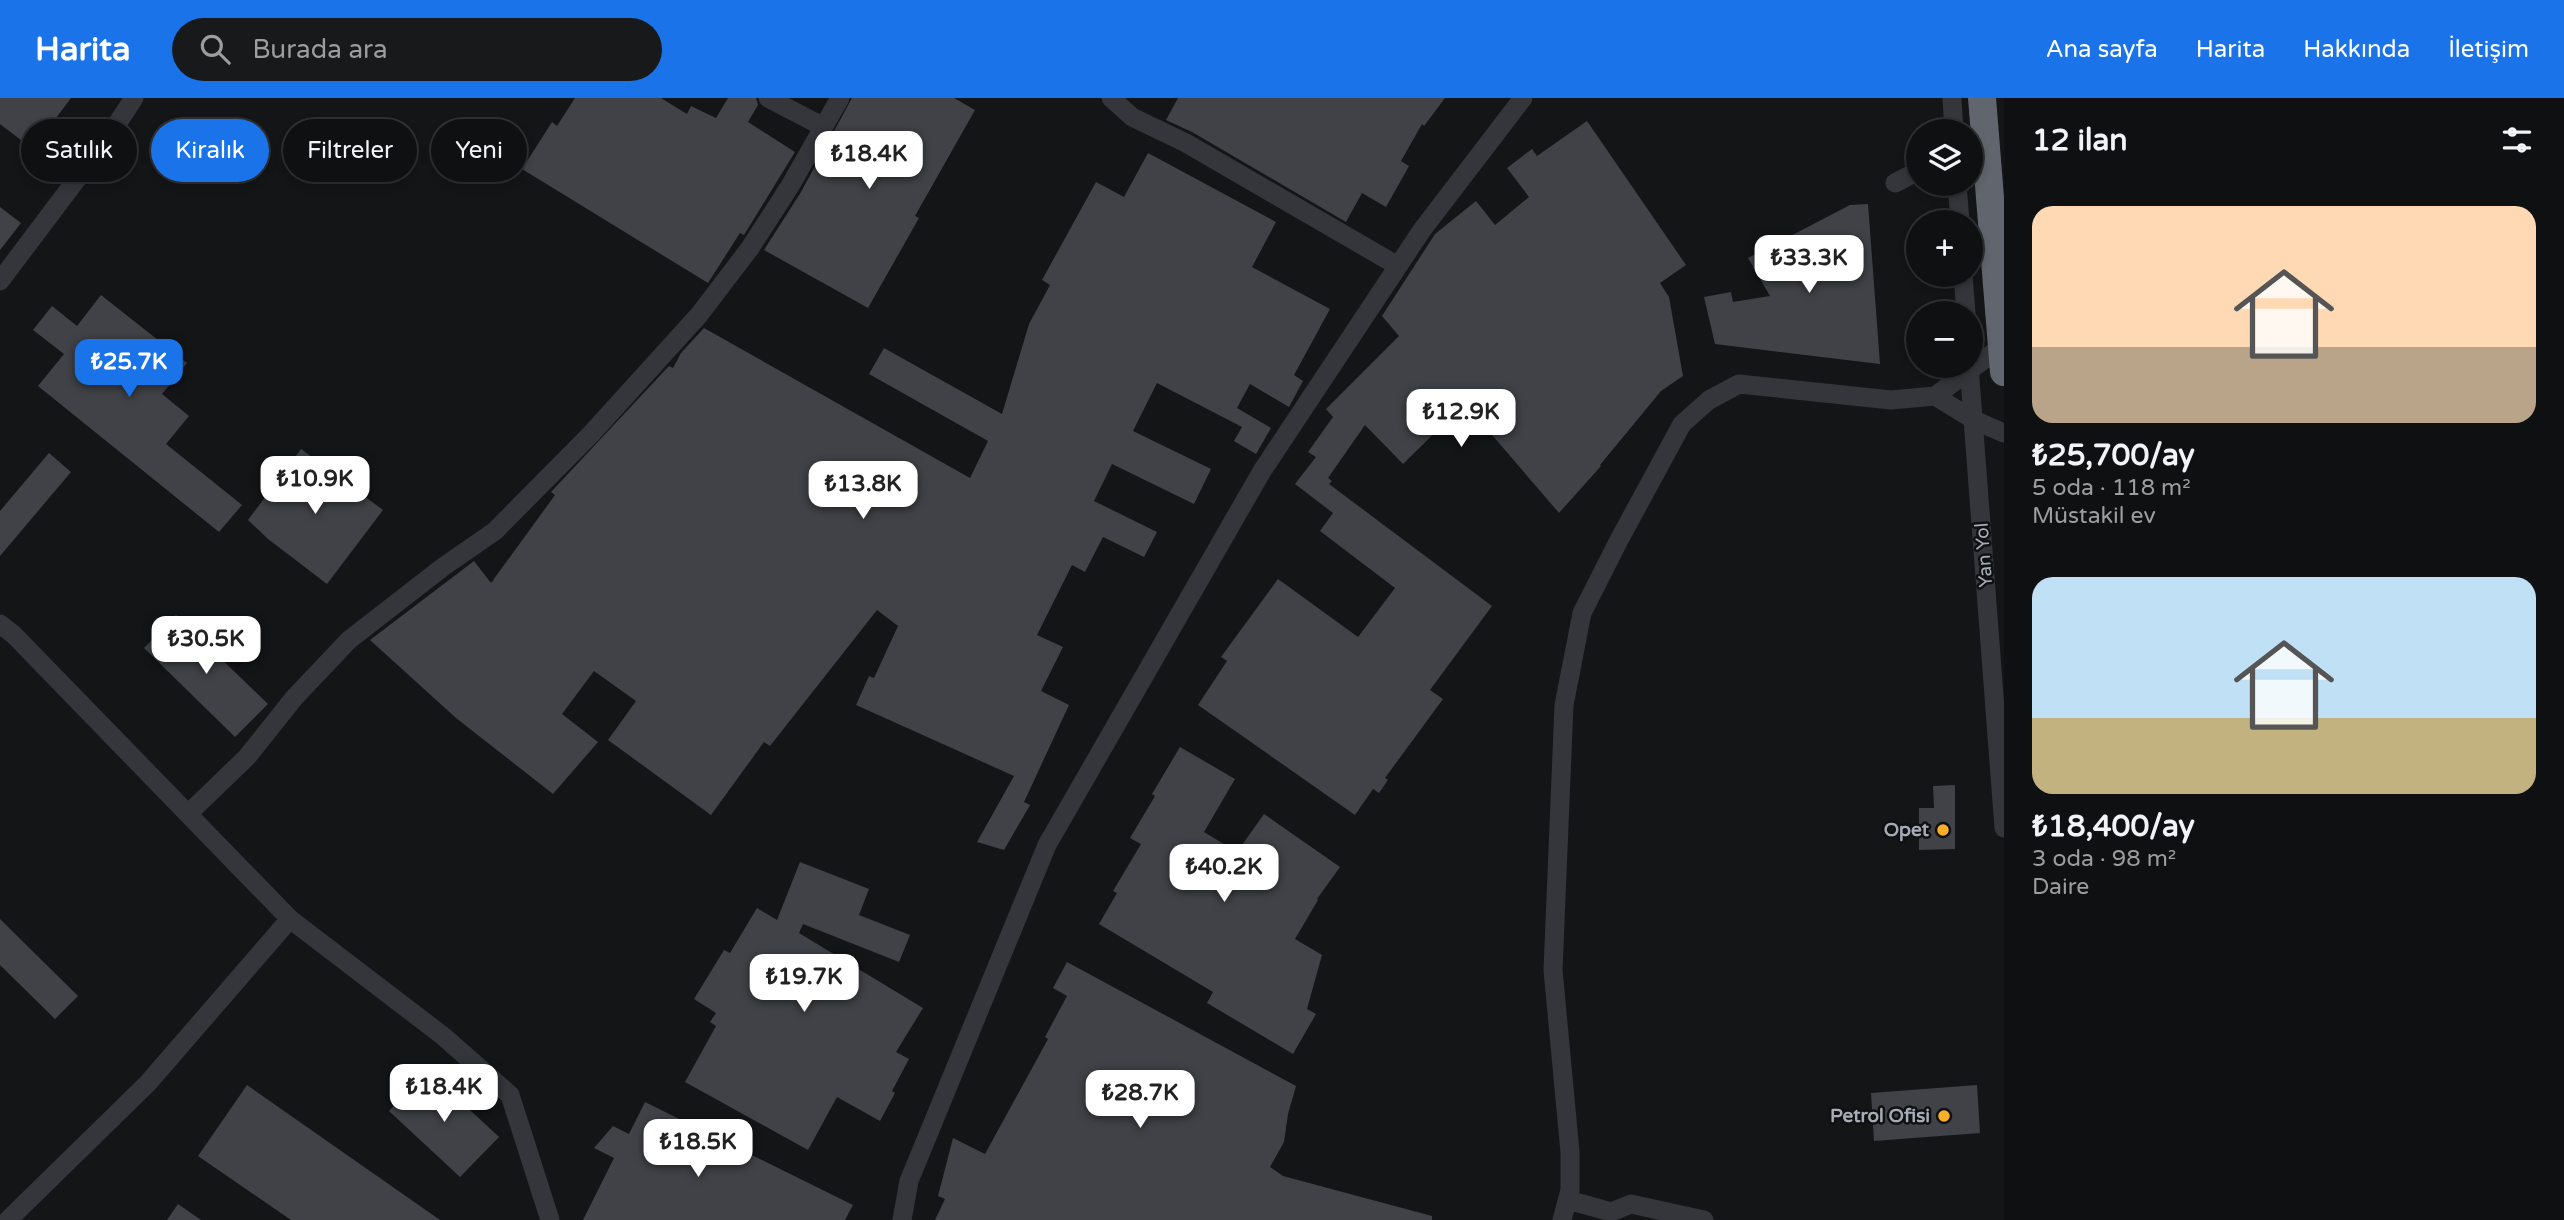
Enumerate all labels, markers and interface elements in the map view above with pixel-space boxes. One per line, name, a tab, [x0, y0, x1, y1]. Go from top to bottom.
search box	[172, 18, 662, 81]
text: Harita	[35, 30, 130, 69]
icon: search	[196, 30, 234, 68]
text: Burada ara	[252, 34, 388, 65]
text: Ana sayfa	[2046, 35, 2158, 64]
text: Harita	[2196, 35, 2265, 64]
text: Hakkında	[2303, 35, 2410, 64]
text: İletişim	[2448, 35, 2529, 64]
chip: Satılık	[21, 119, 137, 182]
chip: Kiralık	[151, 119, 269, 182]
chip: Filtreler	[283, 119, 417, 182]
chip: Yeni	[431, 119, 527, 182]
map controls	[1906, 119, 1983, 378]
button: layers	[1906, 119, 1983, 196]
icon: filters	[2498, 121, 2536, 159]
text: 12 ilan	[2032, 122, 2128, 159]
pin: ₺18.4K	[812, 132, 926, 191]
text: ₺18.4K	[831, 140, 907, 168]
button: +	[1906, 210, 1983, 287]
pin: ₺33.3K	[1752, 236, 1866, 295]
text: ₺33.3K	[1771, 244, 1847, 272]
icon: home	[2221, 251, 2347, 377]
button: −	[1906, 301, 1983, 378]
pin: ₺25.7K	[72, 340, 186, 399]
text: ₺25.7K	[91, 348, 167, 376]
pin: ₺12.9K	[1404, 390, 1518, 449]
text: ₺12.9K	[1423, 398, 1499, 426]
text: ₺25,700/ay	[2032, 437, 2195, 474]
pin: ₺10.9K	[258, 456, 372, 516]
pin: ₺13.8K	[806, 462, 920, 521]
text: ₺10.9K	[277, 465, 353, 493]
text: ₺13.8K	[825, 470, 901, 498]
text: 5 oda · 118 m²	[2032, 474, 2191, 502]
text: Müstakil ev	[2032, 502, 2156, 530]
street label: Yan Yol	[1971, 522, 1997, 588]
pin: ₺30.5K	[149, 616, 263, 676]
icon: home	[2221, 622, 2347, 748]
text: ₺30.5K	[168, 625, 244, 653]
text: ₺18,400/ay	[2032, 808, 2195, 845]
place label: Opet	[1884, 819, 1930, 842]
marker: Opet	[1935, 822, 1951, 838]
pin: ₺40.2K	[1167, 844, 1281, 904]
text: 3 oda · 98 m²	[2032, 845, 2176, 873]
text: ₺40.2K	[1186, 853, 1262, 881]
text: Daire	[2032, 873, 2089, 901]
pin: ₺19.7K	[747, 954, 861, 1014]
text: ₺19.7K	[766, 963, 842, 991]
pin: ₺18.4K	[387, 1065, 501, 1124]
pin: ₺28.7K	[1083, 1070, 1197, 1130]
text: ₺18.4K	[406, 1073, 482, 1101]
text: ₺28.7K	[1102, 1079, 1178, 1107]
place label: Petrol Ofisi	[1830, 1105, 1930, 1127]
marker: Petrol Ofisi	[1936, 1108, 1952, 1124]
pin: ₺18.5K	[641, 1119, 755, 1179]
text: ₺18.5K	[660, 1128, 736, 1156]

